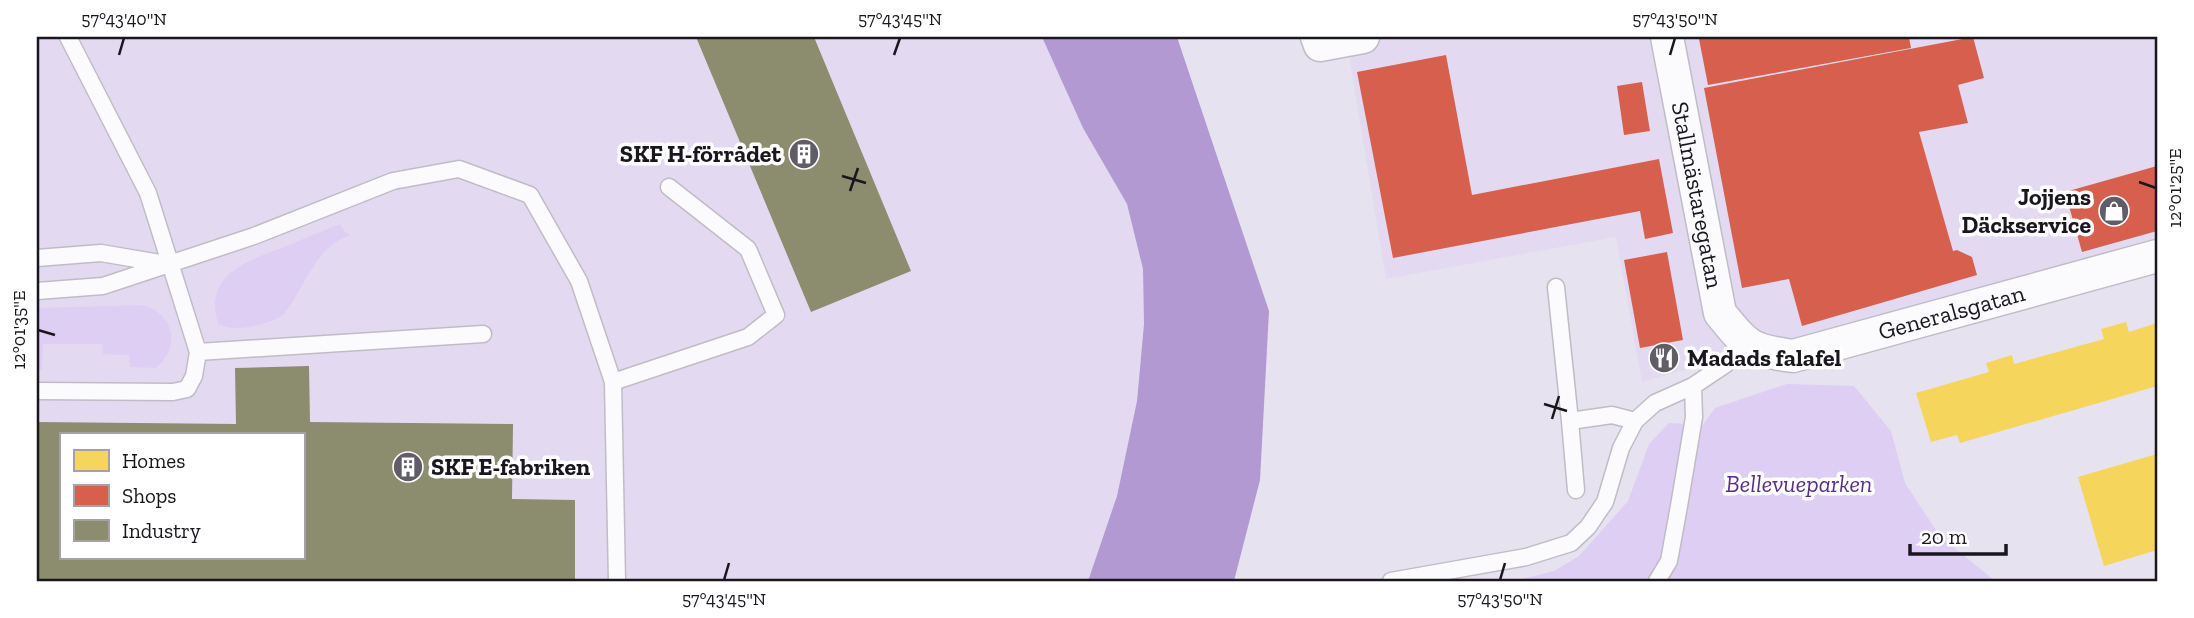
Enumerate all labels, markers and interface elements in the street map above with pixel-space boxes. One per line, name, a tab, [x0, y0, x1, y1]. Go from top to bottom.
text: 57°43'40"N	[81, 8, 167, 30]
text: 57°43'45"N	[858, 8, 942, 30]
text: 57°43'50"N	[1632, 8, 1718, 30]
street label: Stallmästaregatan	[1666, 99, 1730, 291]
building icon: SKF H-förrådet	[787, 137, 821, 171]
place label: SKF H-förrådet	[620, 139, 781, 168]
text: 12°01'25"E	[2164, 148, 2186, 228]
place label: Jojjens Däckservice	[1962, 182, 2091, 239]
shop icon: Jojjens Däckservice	[2097, 194, 2131, 228]
street label: Generalsgatan	[1875, 278, 2028, 346]
text: 12°01'35"E	[8, 291, 30, 369]
restaurant icon: Madads falafel	[1647, 341, 1681, 375]
place label: Madads falafel	[1687, 343, 1842, 372]
legend	[60, 433, 304, 558]
text: Homes	[122, 448, 185, 473]
building icon: SKF E-fabriken	[391, 450, 425, 484]
place label: SKF E-fabriken	[431, 452, 590, 481]
park label: Bellevueparken	[1726, 469, 1872, 498]
text: Shops	[122, 483, 176, 508]
scale bar	[1910, 513, 2007, 557]
text: Industry	[122, 518, 201, 543]
text: 20 m	[1921, 524, 1967, 549]
text: 57°43'45"N	[682, 588, 766, 610]
text: 57°43'50"N	[1457, 588, 1543, 610]

